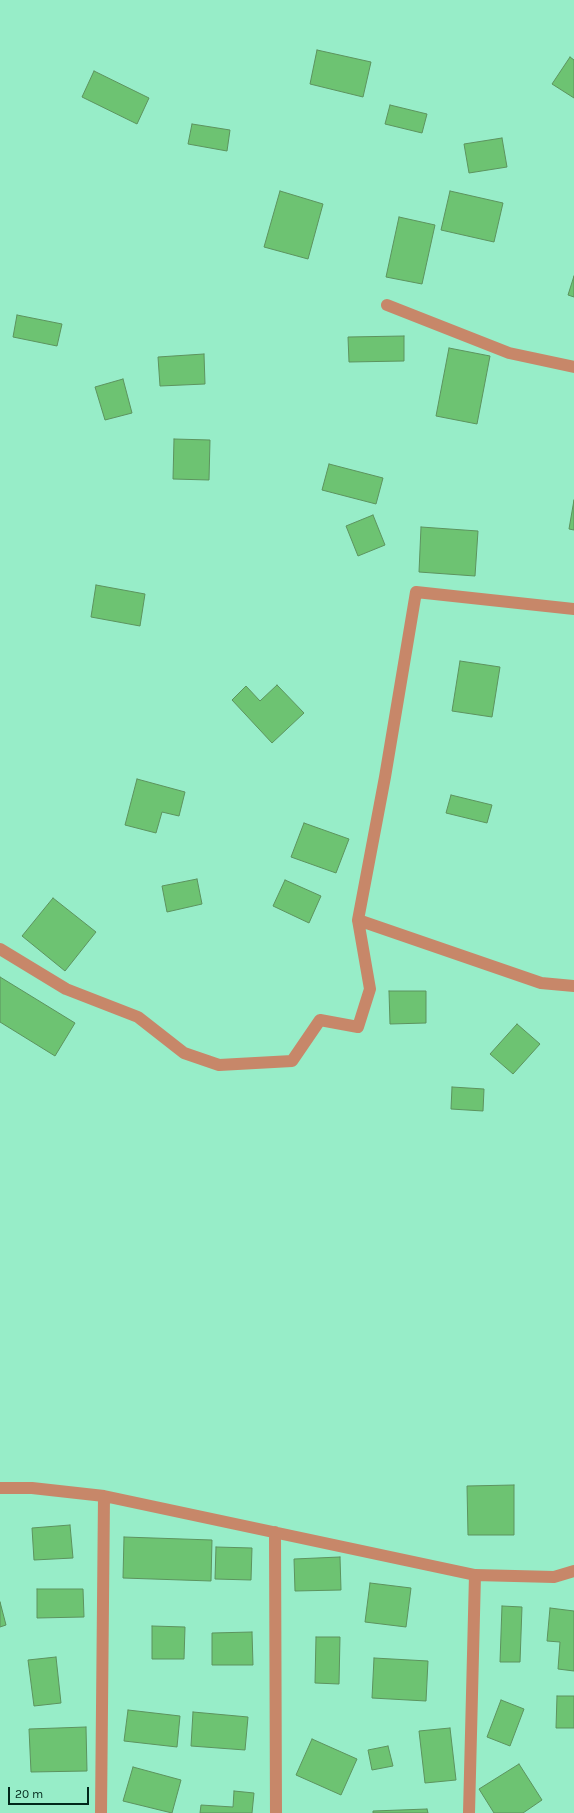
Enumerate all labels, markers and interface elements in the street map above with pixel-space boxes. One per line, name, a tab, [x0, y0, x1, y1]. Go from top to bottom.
scale bar	[10, 1779, 91, 1805]
text: 20 m	[15, 1787, 43, 1801]

